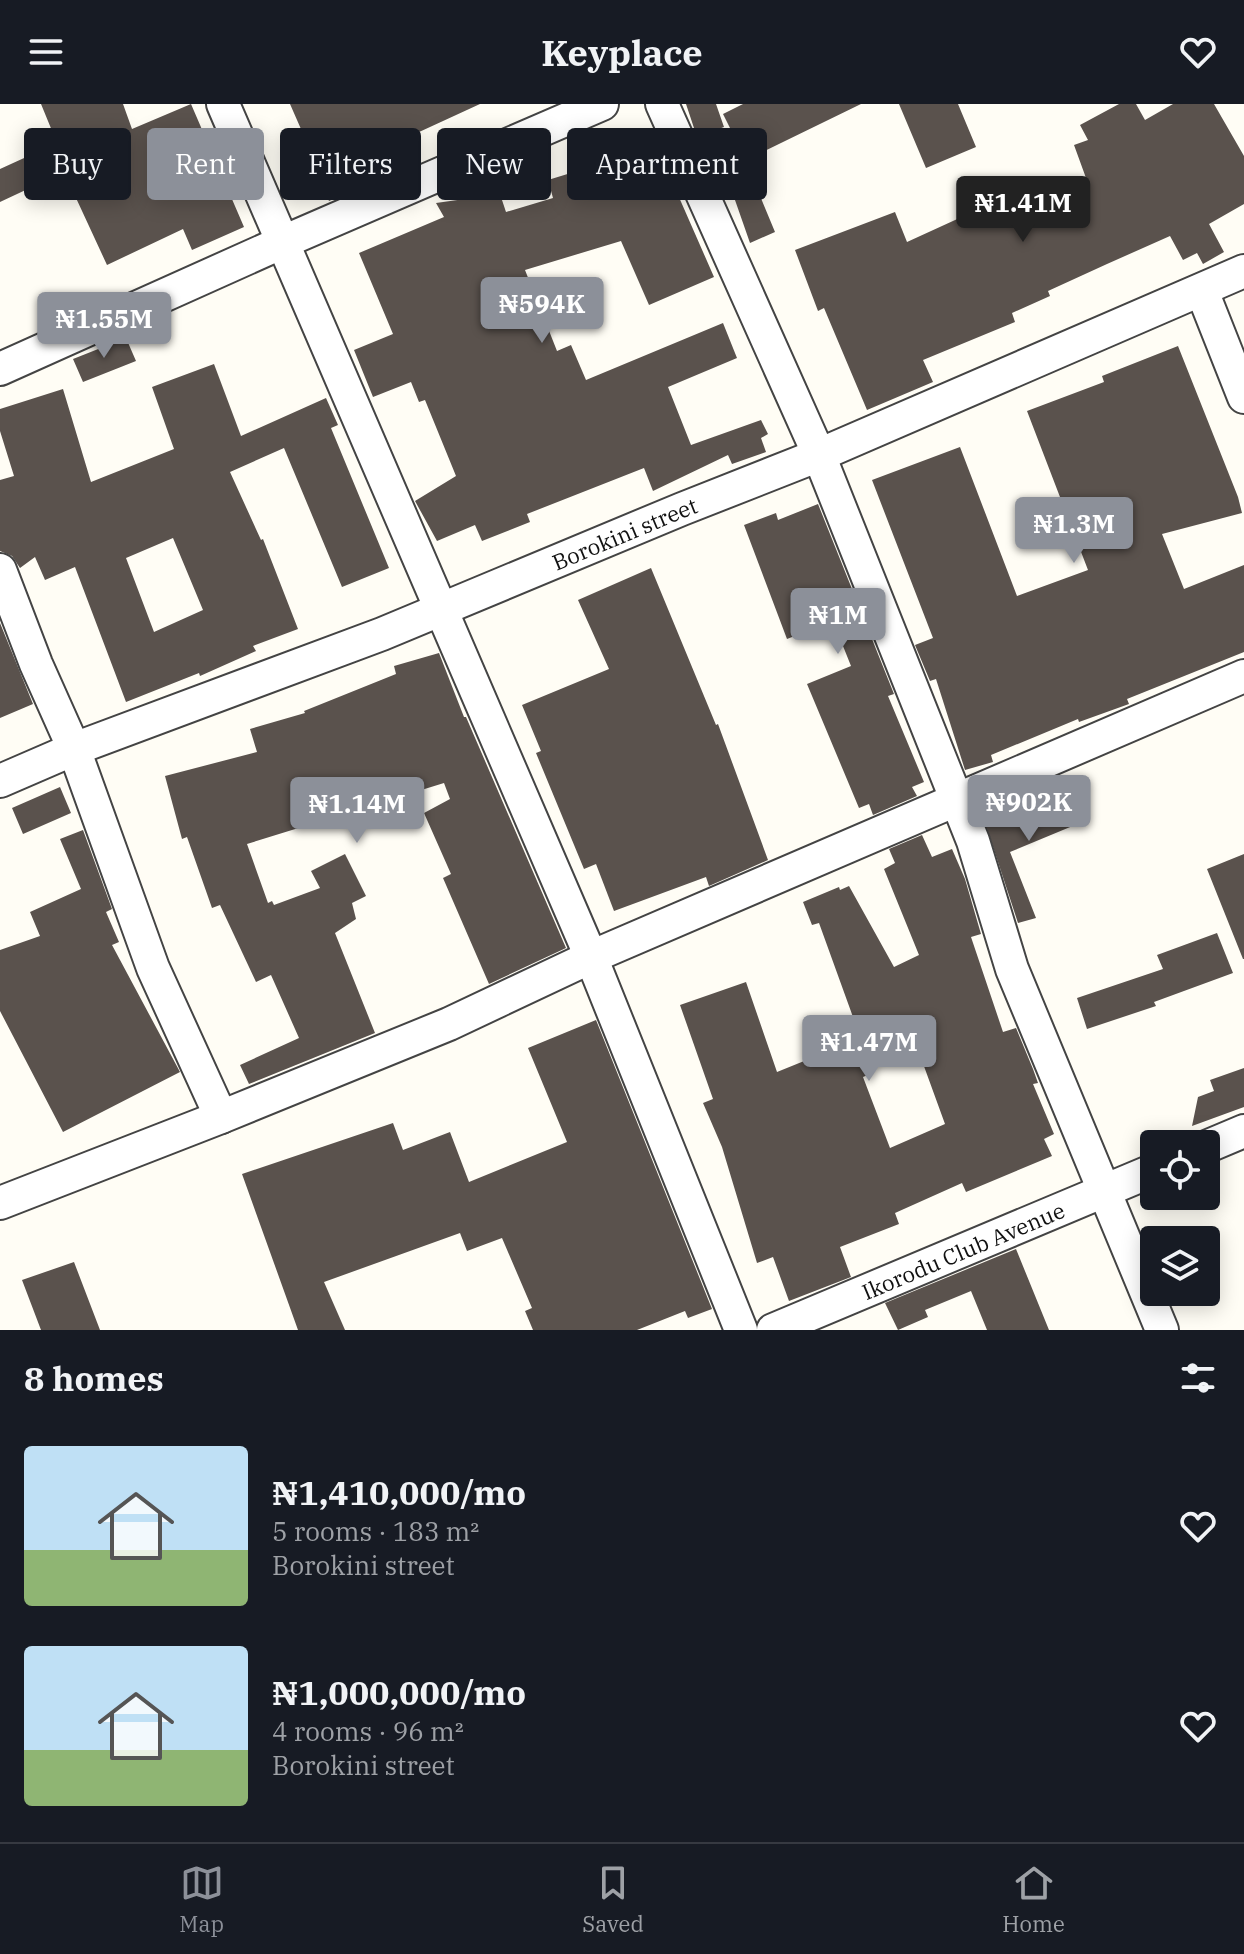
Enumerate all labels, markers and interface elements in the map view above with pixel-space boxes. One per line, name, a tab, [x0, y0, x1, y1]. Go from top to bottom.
text: Keyplace	[541, 29, 703, 76]
icon: menu	[24, 30, 68, 74]
icon: heart	[1176, 30, 1220, 74]
chip: Buy	[24, 128, 131, 200]
chip: Rent	[147, 128, 264, 200]
chip: Filters	[280, 128, 421, 200]
chip: New	[437, 128, 551, 200]
chip: Apartment	[567, 128, 767, 200]
pin: ₦1.41M	[958, 176, 1088, 244]
text: ₦1.41M	[974, 185, 1072, 219]
pin: ₦594K	[486, 277, 598, 345]
text: ₦594K	[499, 286, 585, 320]
pin: ₦1.55M	[39, 292, 169, 360]
text: ₦1.55M	[55, 301, 153, 335]
street label: Borokini street	[547, 490, 701, 576]
pin: ₦1.3M	[1018, 497, 1130, 565]
text: ₦1.3M	[1033, 506, 1115, 540]
pin: ₦1M	[799, 588, 877, 656]
text: ₦1M	[809, 597, 867, 631]
pin: ₦902K	[973, 775, 1085, 843]
pin: ₦1.14M	[292, 777, 422, 845]
text: ₦902K	[986, 784, 1072, 818]
text: ₦1.14M	[308, 786, 406, 820]
pin: ₦1.47M	[804, 1015, 934, 1083]
text: ₦1.47M	[820, 1024, 918, 1058]
map controls	[1140, 1130, 1220, 1306]
button: locate	[1140, 1130, 1220, 1210]
street label: Ikorodu Club Avenue	[857, 1195, 1069, 1306]
button: layers	[1140, 1226, 1220, 1306]
text: 8 homes	[24, 1356, 164, 1400]
icon: filters	[1176, 1356, 1220, 1400]
text: ₦1,410,000/mo	[272, 1470, 526, 1514]
icon: home	[88, 1478, 184, 1574]
icon: heart	[1176, 1504, 1220, 1548]
text: 5 rooms · 183 m²	[272, 1514, 479, 1548]
text: Borokini street	[272, 1548, 455, 1582]
text: ₦1,000,000/mo	[272, 1670, 526, 1714]
icon: home	[88, 1678, 184, 1774]
icon: heart	[1176, 1704, 1220, 1748]
text: 4 rooms · 96 m²	[272, 1714, 464, 1748]
text: Borokini street	[272, 1748, 455, 1782]
tab: Map	[179, 1861, 224, 1938]
tab: Saved	[582, 1861, 644, 1938]
tab: Home	[1002, 1861, 1065, 1938]

